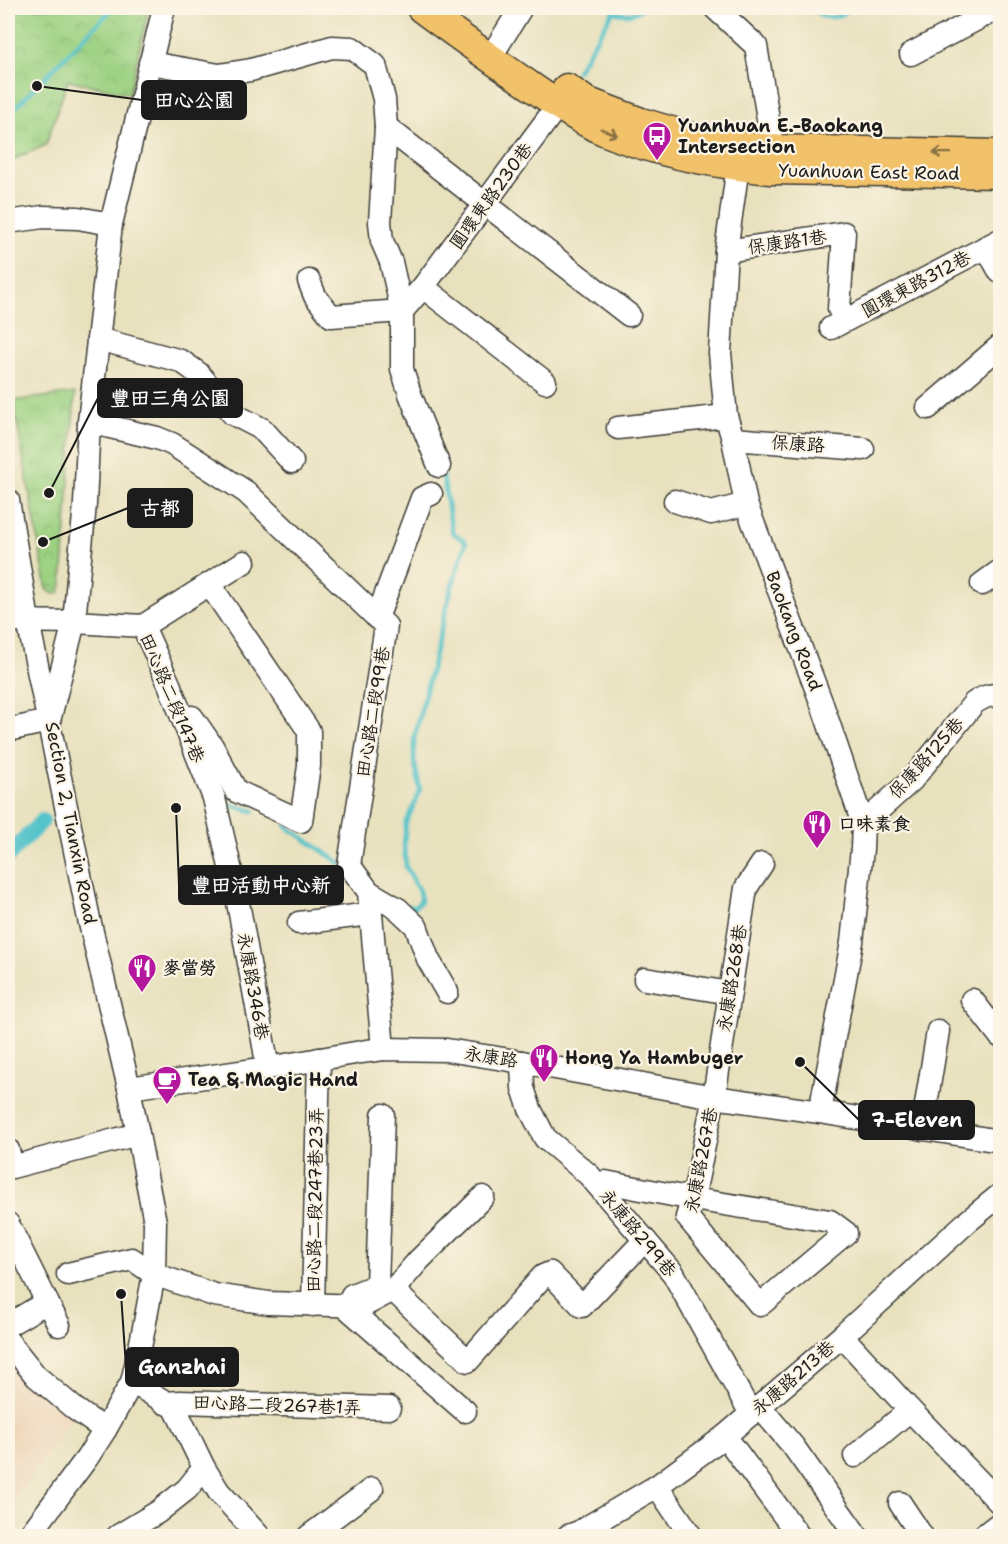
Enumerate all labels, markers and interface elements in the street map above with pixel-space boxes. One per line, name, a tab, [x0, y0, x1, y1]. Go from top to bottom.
callout: 田心公園	[142, 81, 246, 119]
text: 田心公園	[154, 87, 234, 113]
place label: Yuanhuan E.-Baokang Intersection	[678, 114, 883, 159]
bus stop icon: Yuanhuan E.-Baokang Intersection	[641, 120, 673, 162]
one-way arrow	[599, 127, 618, 138]
street label: 圓環東路230巷	[444, 138, 538, 254]
one-way arrow	[933, 147, 953, 158]
street label: Yuanhuan East Road	[778, 158, 960, 186]
street label: 保康路1巷	[746, 225, 828, 259]
street label: 圓環東路312巷	[857, 245, 975, 323]
callout: 豐田三角公園	[98, 379, 242, 417]
text: 豐田三角公園	[110, 385, 230, 411]
street label: 保康路	[770, 430, 826, 458]
callout: 古都	[128, 489, 192, 527]
text: 古都	[140, 495, 180, 521]
street label: Baokang Road	[760, 568, 828, 694]
street label: 田心路二段147巷	[134, 629, 210, 767]
street label: 田心路二段99巷	[351, 645, 395, 779]
street label: 保康路125巷	[883, 712, 969, 804]
street label: Section 2, Tianxin Road	[40, 720, 102, 926]
restaurant icon: 口味素食	[801, 808, 833, 850]
place label: 口味素食	[838, 812, 910, 836]
callout: 豐田活動中心新	[179, 866, 343, 904]
text: 豐田活動中心新	[191, 872, 331, 898]
street label: 永康路268巷	[712, 923, 752, 1033]
street label: 永康路346巷	[232, 930, 274, 1042]
restaurant icon: 麥當勞	[126, 952, 158, 994]
place label: 麥當勞	[163, 956, 217, 980]
street label: 永康路	[462, 1041, 520, 1073]
restaurant icon: Hong Ya Hambuger	[528, 1042, 560, 1084]
place label: Hong Ya Hambuger	[565, 1046, 744, 1070]
cafe icon: Tea & Magic Hand	[151, 1064, 183, 1106]
place label: Tea & Magic Hand	[188, 1068, 358, 1092]
callout: 7-Eleven	[859, 1101, 974, 1139]
street label: 永康路267巷	[679, 1105, 723, 1215]
street label: 田心路二段247巷23弄	[301, 1107, 329, 1293]
text: 7-Eleven	[871, 1107, 963, 1133]
street label: 永康路299巷	[594, 1184, 682, 1282]
street label: 永康路213巷	[746, 1335, 840, 1421]
callout: Ganzhai	[126, 1348, 238, 1386]
text: Ganzhai	[138, 1354, 226, 1380]
street label: 田心路二段267巷1弄	[192, 1390, 362, 1420]

